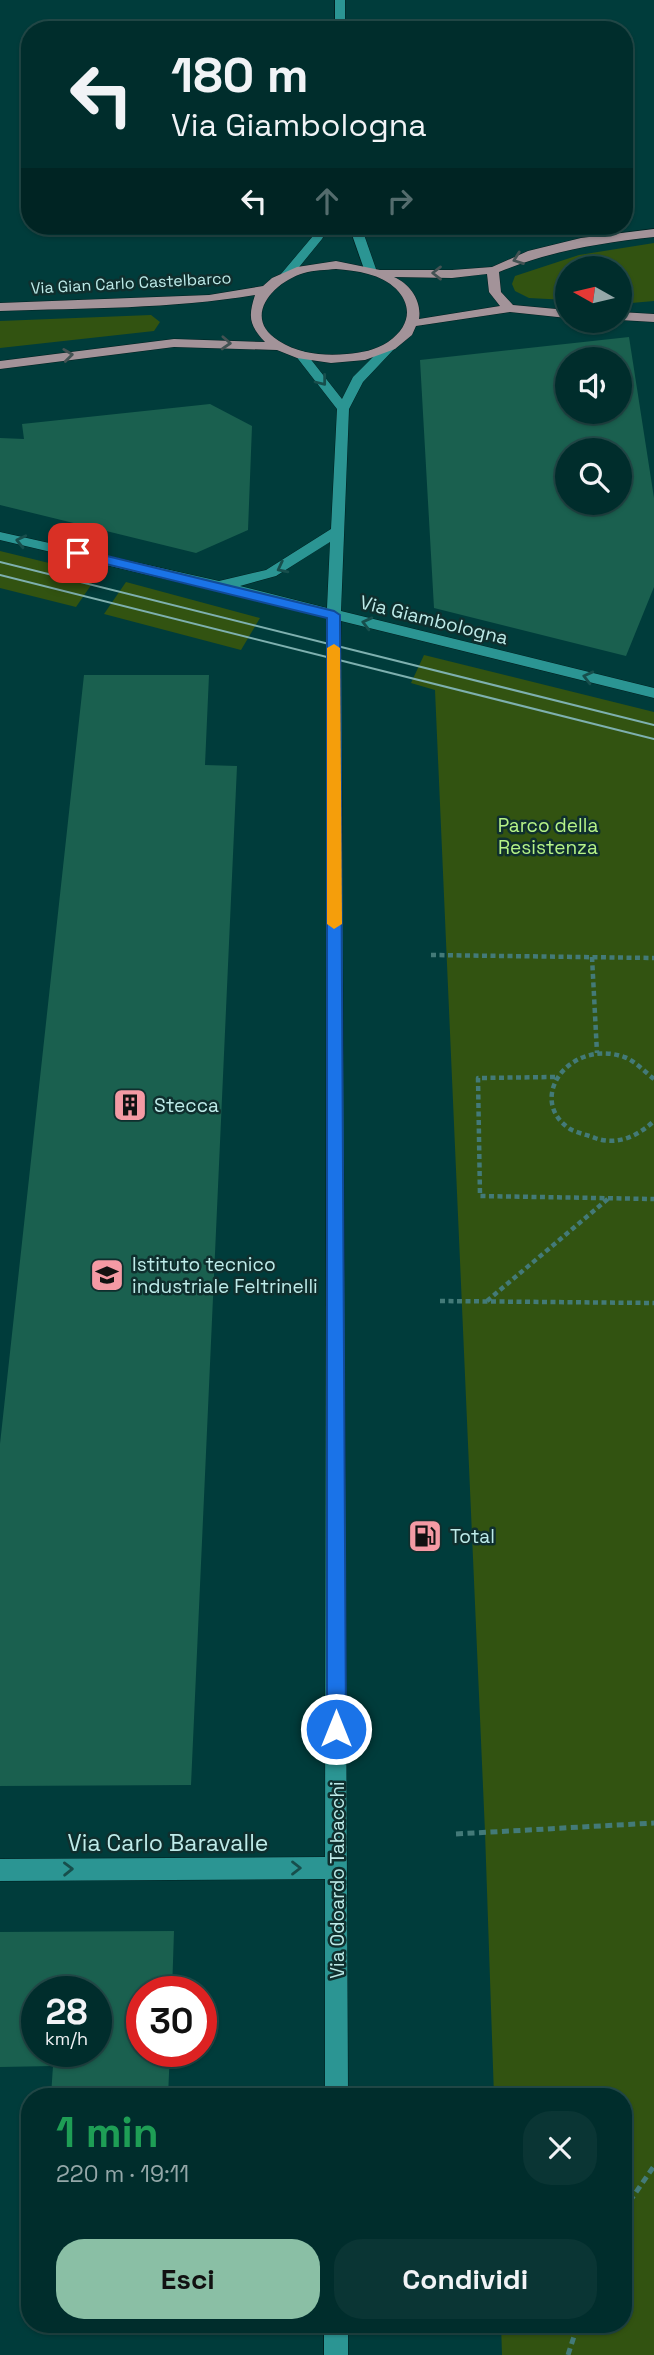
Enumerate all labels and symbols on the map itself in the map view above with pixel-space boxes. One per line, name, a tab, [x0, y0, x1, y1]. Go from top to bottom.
one-way arrow	[513, 251, 525, 265]
north arrow	[555, 256, 632, 332]
one-way arrow	[431, 266, 442, 281]
street label: Via Gian Carlo Castelbarco	[30, 267, 232, 299]
one-way arrow	[221, 335, 232, 350]
one-way arrow	[62, 348, 73, 363]
one-way arrow	[314, 374, 327, 386]
pin	[48, 523, 108, 583]
one-way arrow	[16, 534, 28, 549]
one-way arrow	[277, 560, 289, 574]
street label: Via Giambologna	[357, 590, 511, 651]
one-way arrow	[361, 617, 373, 631]
one-way arrow	[582, 671, 594, 685]
park label: Parco della Resistenza	[498, 813, 598, 860]
building icon: Stecca	[111, 1086, 149, 1124]
place label: Stecca	[154, 1093, 219, 1118]
place label: Istituto tecnico industriale Feltrinelli	[132, 1252, 318, 1299]
school or university icon: Istituto tecnico industriale Feltrinelli	[88, 1256, 126, 1294]
fuel station icon: Total	[406, 1517, 444, 1555]
place label: Total	[450, 1524, 495, 1549]
position arrow	[299, 1692, 373, 1766]
street label: Via Odoardo Tabacchi	[325, 1781, 350, 1979]
street label: Via Carlo Baravalle	[68, 1828, 268, 1858]
one-way arrow	[291, 1860, 301, 1876]
one-way arrow	[63, 1861, 74, 1877]
speed limit sign: 30	[126, 1976, 217, 2067]

